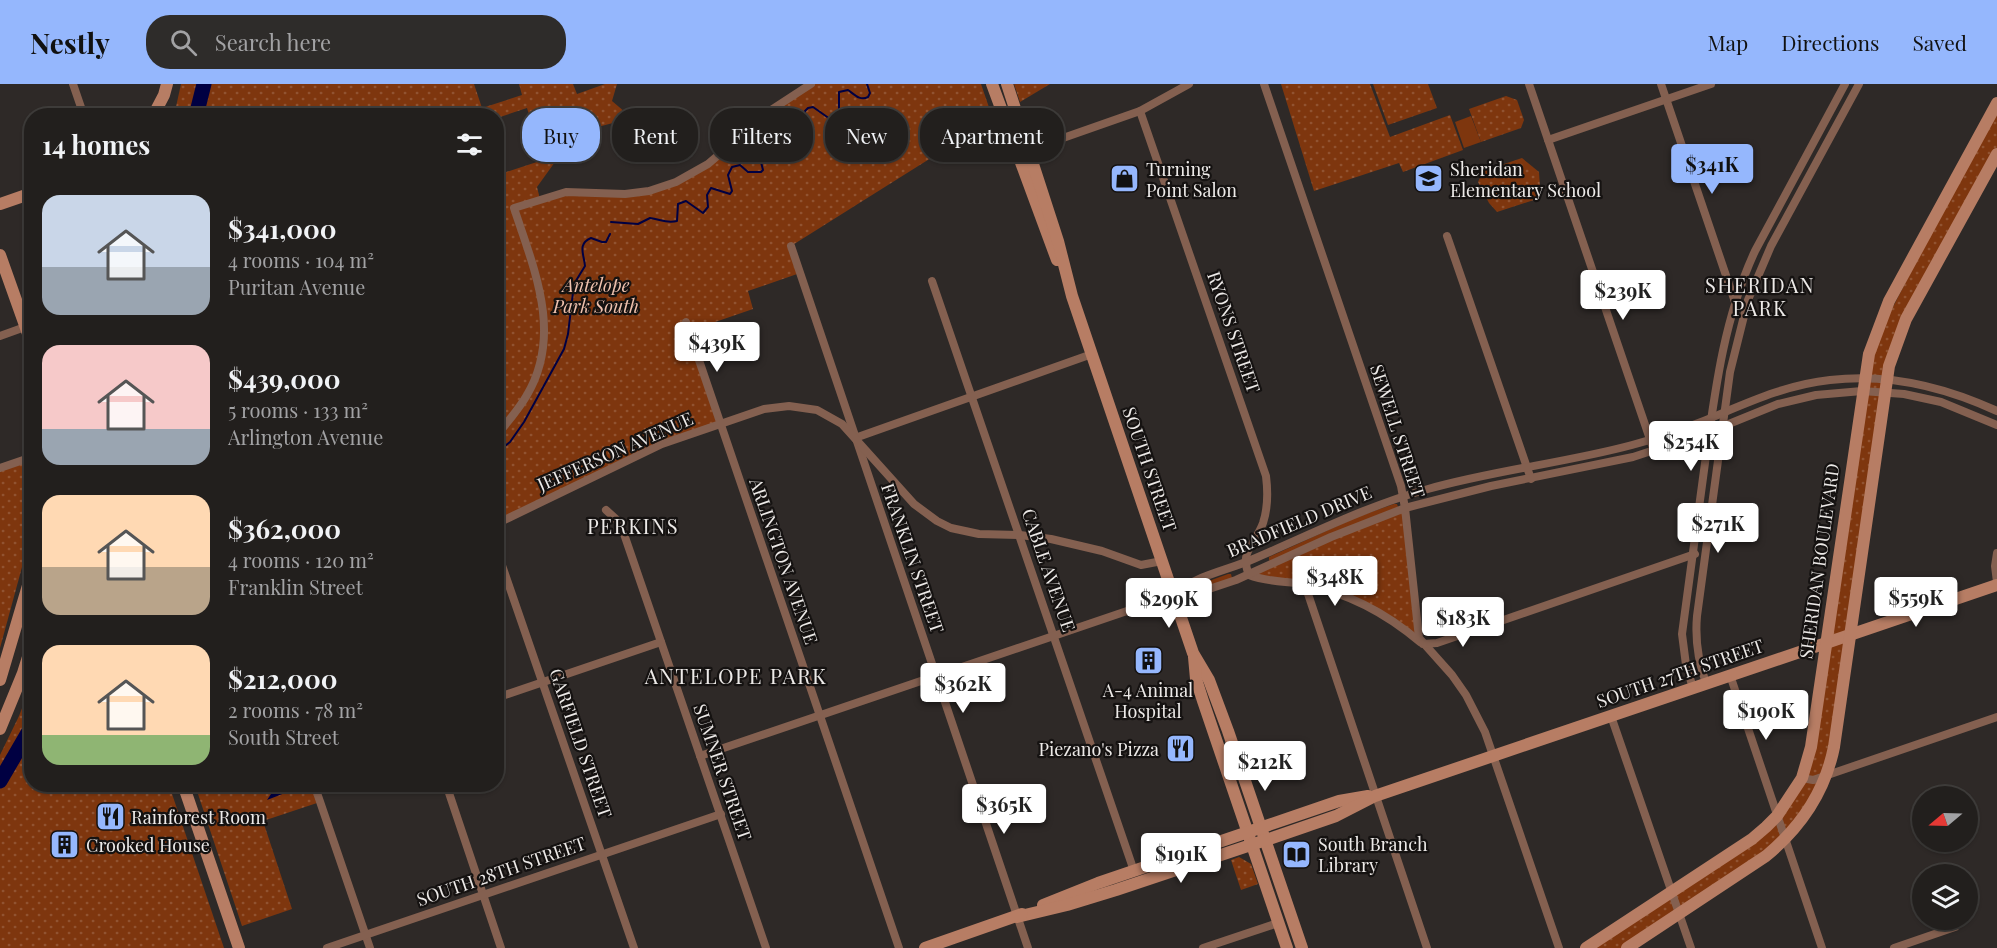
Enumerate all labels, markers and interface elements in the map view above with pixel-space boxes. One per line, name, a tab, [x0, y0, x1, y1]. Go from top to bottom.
search box	[146, 15, 566, 69]
text: Nestly	[30, 24, 110, 61]
icon: search	[167, 26, 200, 59]
text: Search here	[215, 27, 331, 57]
text: Map	[1707, 28, 1748, 56]
text: Directions	[1781, 28, 1879, 56]
text: Saved	[1912, 28, 1967, 56]
chip: Buy	[522, 108, 600, 162]
chip: Rent	[612, 108, 698, 162]
chip: Filters	[710, 108, 813, 162]
chip: New	[825, 108, 908, 162]
chip: Apartment	[920, 108, 1064, 162]
text: 14 homes	[42, 127, 150, 162]
icon: filters	[453, 128, 486, 161]
pin: $341K	[1670, 144, 1754, 195]
text: $341K	[1685, 150, 1739, 177]
place label: Turning Point Salon	[1146, 157, 1237, 202]
place label: Sheridan Elementary School	[1450, 157, 1601, 202]
shop icon: Turning Point Salon	[1109, 163, 1141, 195]
school or university icon: Sheridan Elementary School	[1413, 163, 1445, 195]
text: $341,000	[228, 211, 337, 246]
icon: home	[90, 219, 162, 291]
text: 4 rooms · 104 m²	[228, 246, 374, 273]
street label: RYONS STREET	[1202, 268, 1266, 396]
pin: $239K	[1581, 270, 1665, 321]
district label: SHERIDAN PARK	[1705, 271, 1815, 321]
text: Puritan Avenue	[228, 273, 365, 300]
park label: Antelope Park South	[552, 273, 639, 318]
text: $239K	[1594, 276, 1652, 303]
pin: $439K	[675, 322, 759, 373]
text: $439K	[689, 328, 745, 355]
text: $439,000	[228, 361, 341, 396]
street label: SEWELL STREET	[1365, 361, 1431, 501]
icon: home	[90, 369, 162, 441]
text: 5 rooms · 133 m²	[228, 396, 368, 423]
street label: SOUTH STREET	[1117, 404, 1183, 534]
street label: JEFFERSON AVENUE	[532, 406, 697, 497]
pin: $254K	[1649, 421, 1733, 472]
text: Arlington Avenue	[228, 423, 383, 450]
text: $254K	[1663, 427, 1719, 454]
street label: SHERIDAN BOULEVARD	[1793, 462, 1845, 660]
street label: ARLINGTON AVENUE	[744, 474, 824, 647]
street label: FRANKLIN STREET	[876, 480, 950, 636]
street label: BRADFIELD DRIVE	[1223, 480, 1375, 562]
pin: $271K	[1676, 503, 1760, 554]
street label: CABLE AVENUE	[1017, 505, 1081, 635]
text: $271K	[1692, 509, 1744, 536]
text: $362,000	[228, 511, 341, 546]
district label: PERKINS	[587, 512, 679, 539]
icon: home	[90, 519, 162, 591]
text: 4 rooms · 120 m²	[228, 546, 374, 573]
pin: $348K	[1293, 556, 1377, 607]
text: $348K	[1306, 562, 1364, 589]
text: Franklin Street	[228, 573, 363, 600]
pin: $559K	[1874, 577, 1958, 628]
pin: $299K	[1127, 578, 1211, 629]
text: $559K	[1888, 583, 1944, 610]
text: $299K	[1140, 584, 1198, 611]
pin: $183K	[1421, 597, 1505, 648]
text: $183K	[1436, 603, 1490, 630]
street label: SOUTH 27TH STREET	[1593, 633, 1767, 713]
building icon: A-4 Animal Hospital	[1132, 645, 1164, 677]
text: $212,000	[228, 661, 337, 696]
district label: ANTELOPE PARK	[644, 661, 827, 689]
pin: $362K	[921, 663, 1005, 714]
street label: GARFIELD STREET	[544, 665, 618, 821]
icon: home	[90, 669, 162, 741]
text: $362K	[934, 669, 992, 696]
place label: A-4 Animal Hospital	[1102, 678, 1193, 723]
pin: $190K	[1724, 690, 1808, 741]
text: 2 rooms · 78 m²	[228, 696, 363, 723]
text: $190K	[1737, 696, 1795, 723]
street label: SUMNER STREET	[688, 701, 758, 843]
text: South Street	[228, 723, 339, 750]
restaurant icon: Piezano's Pizza	[1164, 733, 1196, 765]
place label: Piezano's Pizza	[1038, 737, 1159, 761]
pin: $212K	[1223, 741, 1307, 792]
text: $212K	[1238, 747, 1292, 774]
pin: $365K	[962, 784, 1046, 835]
north arrow	[1912, 786, 1978, 852]
map controls	[1912, 786, 1978, 930]
text: $365K	[976, 790, 1032, 817]
restaurant icon: Rainforest Room	[94, 801, 126, 833]
place label: Rainforest Room	[131, 805, 266, 829]
building icon: Crooked House	[49, 829, 81, 861]
street label: SOUTH 28TH STREET	[413, 831, 589, 911]
place label: South Branch Library	[1318, 832, 1428, 877]
place label: Crooked House	[86, 833, 210, 857]
pin: $191K	[1139, 833, 1223, 884]
library icon: South Branch Library	[1281, 838, 1313, 870]
text: $191K	[1155, 839, 1207, 866]
button: layers	[1912, 864, 1978, 930]

